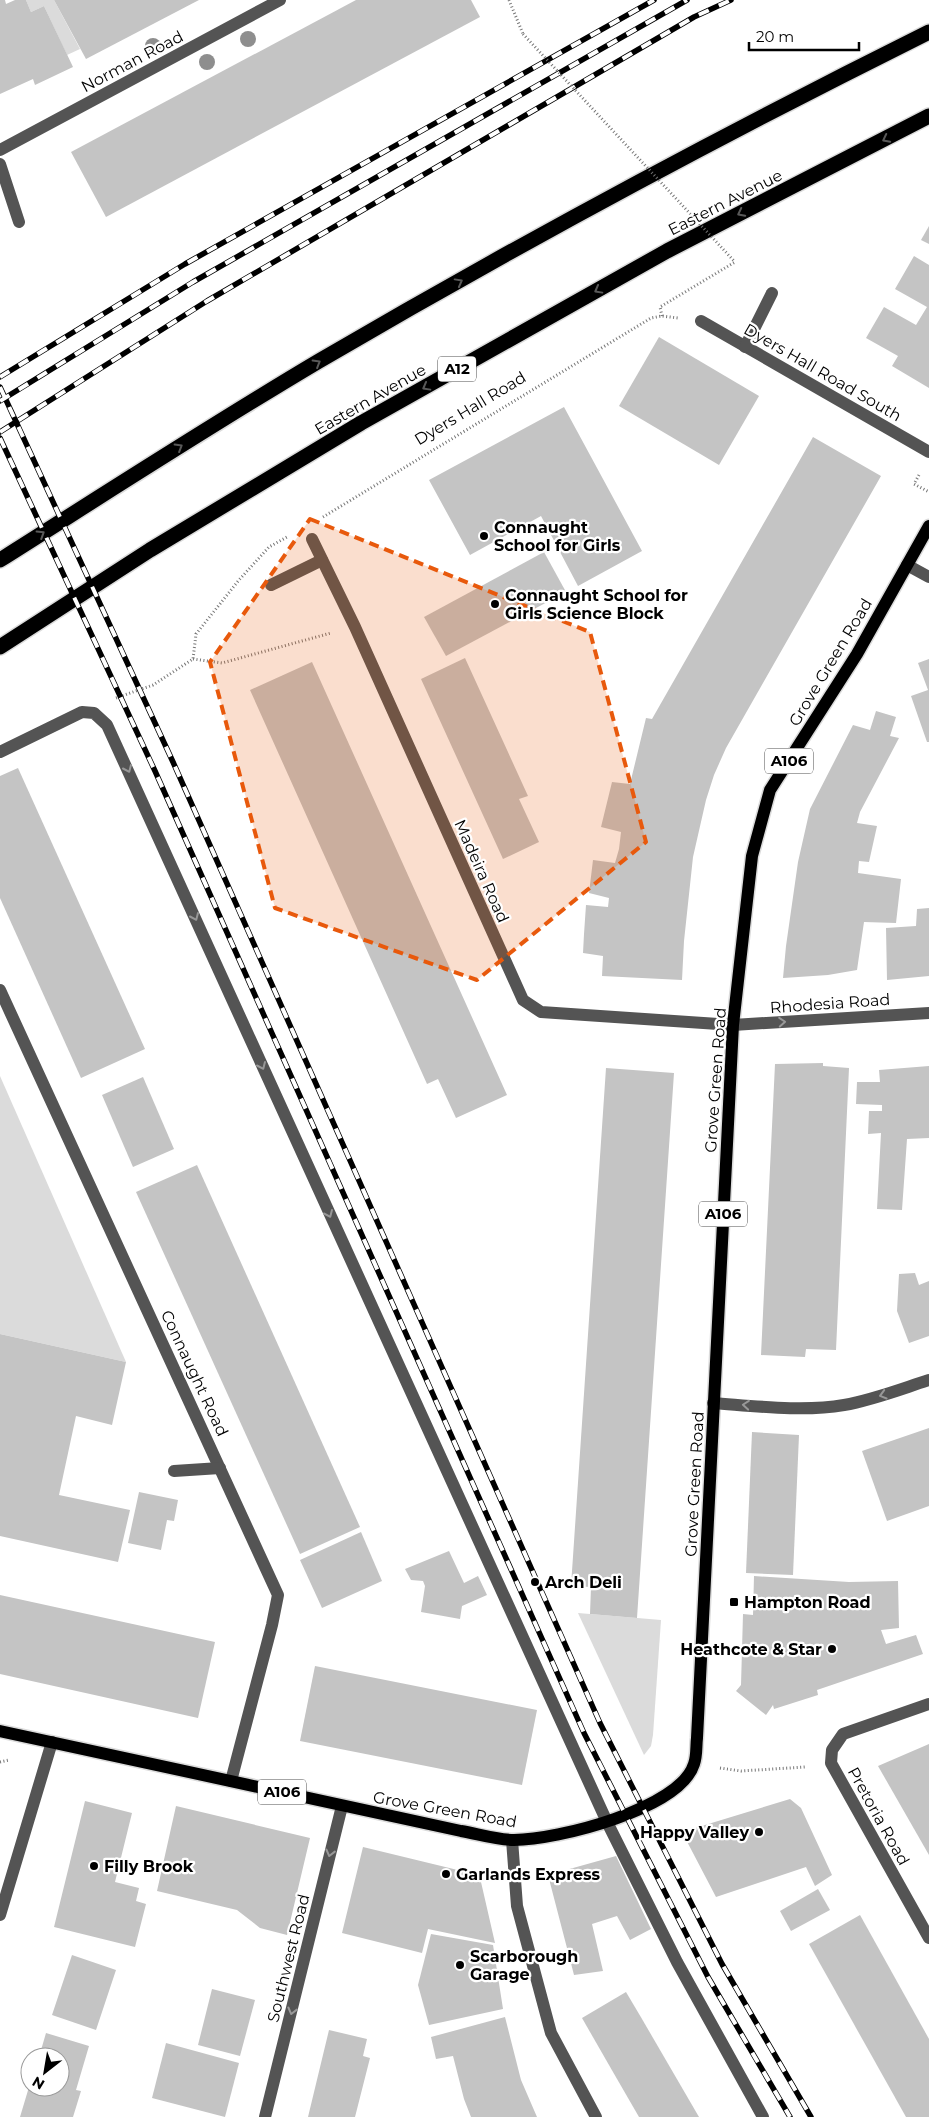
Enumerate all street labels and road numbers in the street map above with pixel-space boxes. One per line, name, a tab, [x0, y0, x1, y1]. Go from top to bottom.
street label: Norman Road	[78, 27, 186, 96]
street label: Eastern Avenue	[665, 166, 785, 239]
street label: Dyers Hall Road South	[741, 319, 905, 425]
road number: A12	[438, 356, 476, 382]
street label: Eastern Avenue	[311, 360, 429, 439]
street label: Dyers Hall Road	[411, 368, 529, 449]
street label: Grove Green Road	[785, 595, 876, 729]
road number: A106	[765, 748, 813, 774]
street label: Madeira Road	[450, 817, 513, 926]
street label: Rhodesia Road	[769, 990, 891, 1017]
street label: Grove Green Road	[701, 1007, 730, 1153]
road number: A106	[699, 1202, 747, 1226]
street label: Connaught Road	[157, 1307, 232, 1439]
street label: Grove Green Road	[681, 1411, 708, 1557]
street label: Pretoria Road	[844, 1764, 913, 1869]
road number: A106	[258, 1780, 306, 1804]
street label: Grove Green Road	[372, 1788, 518, 1831]
street label: Southwest Road	[263, 1892, 314, 2024]

